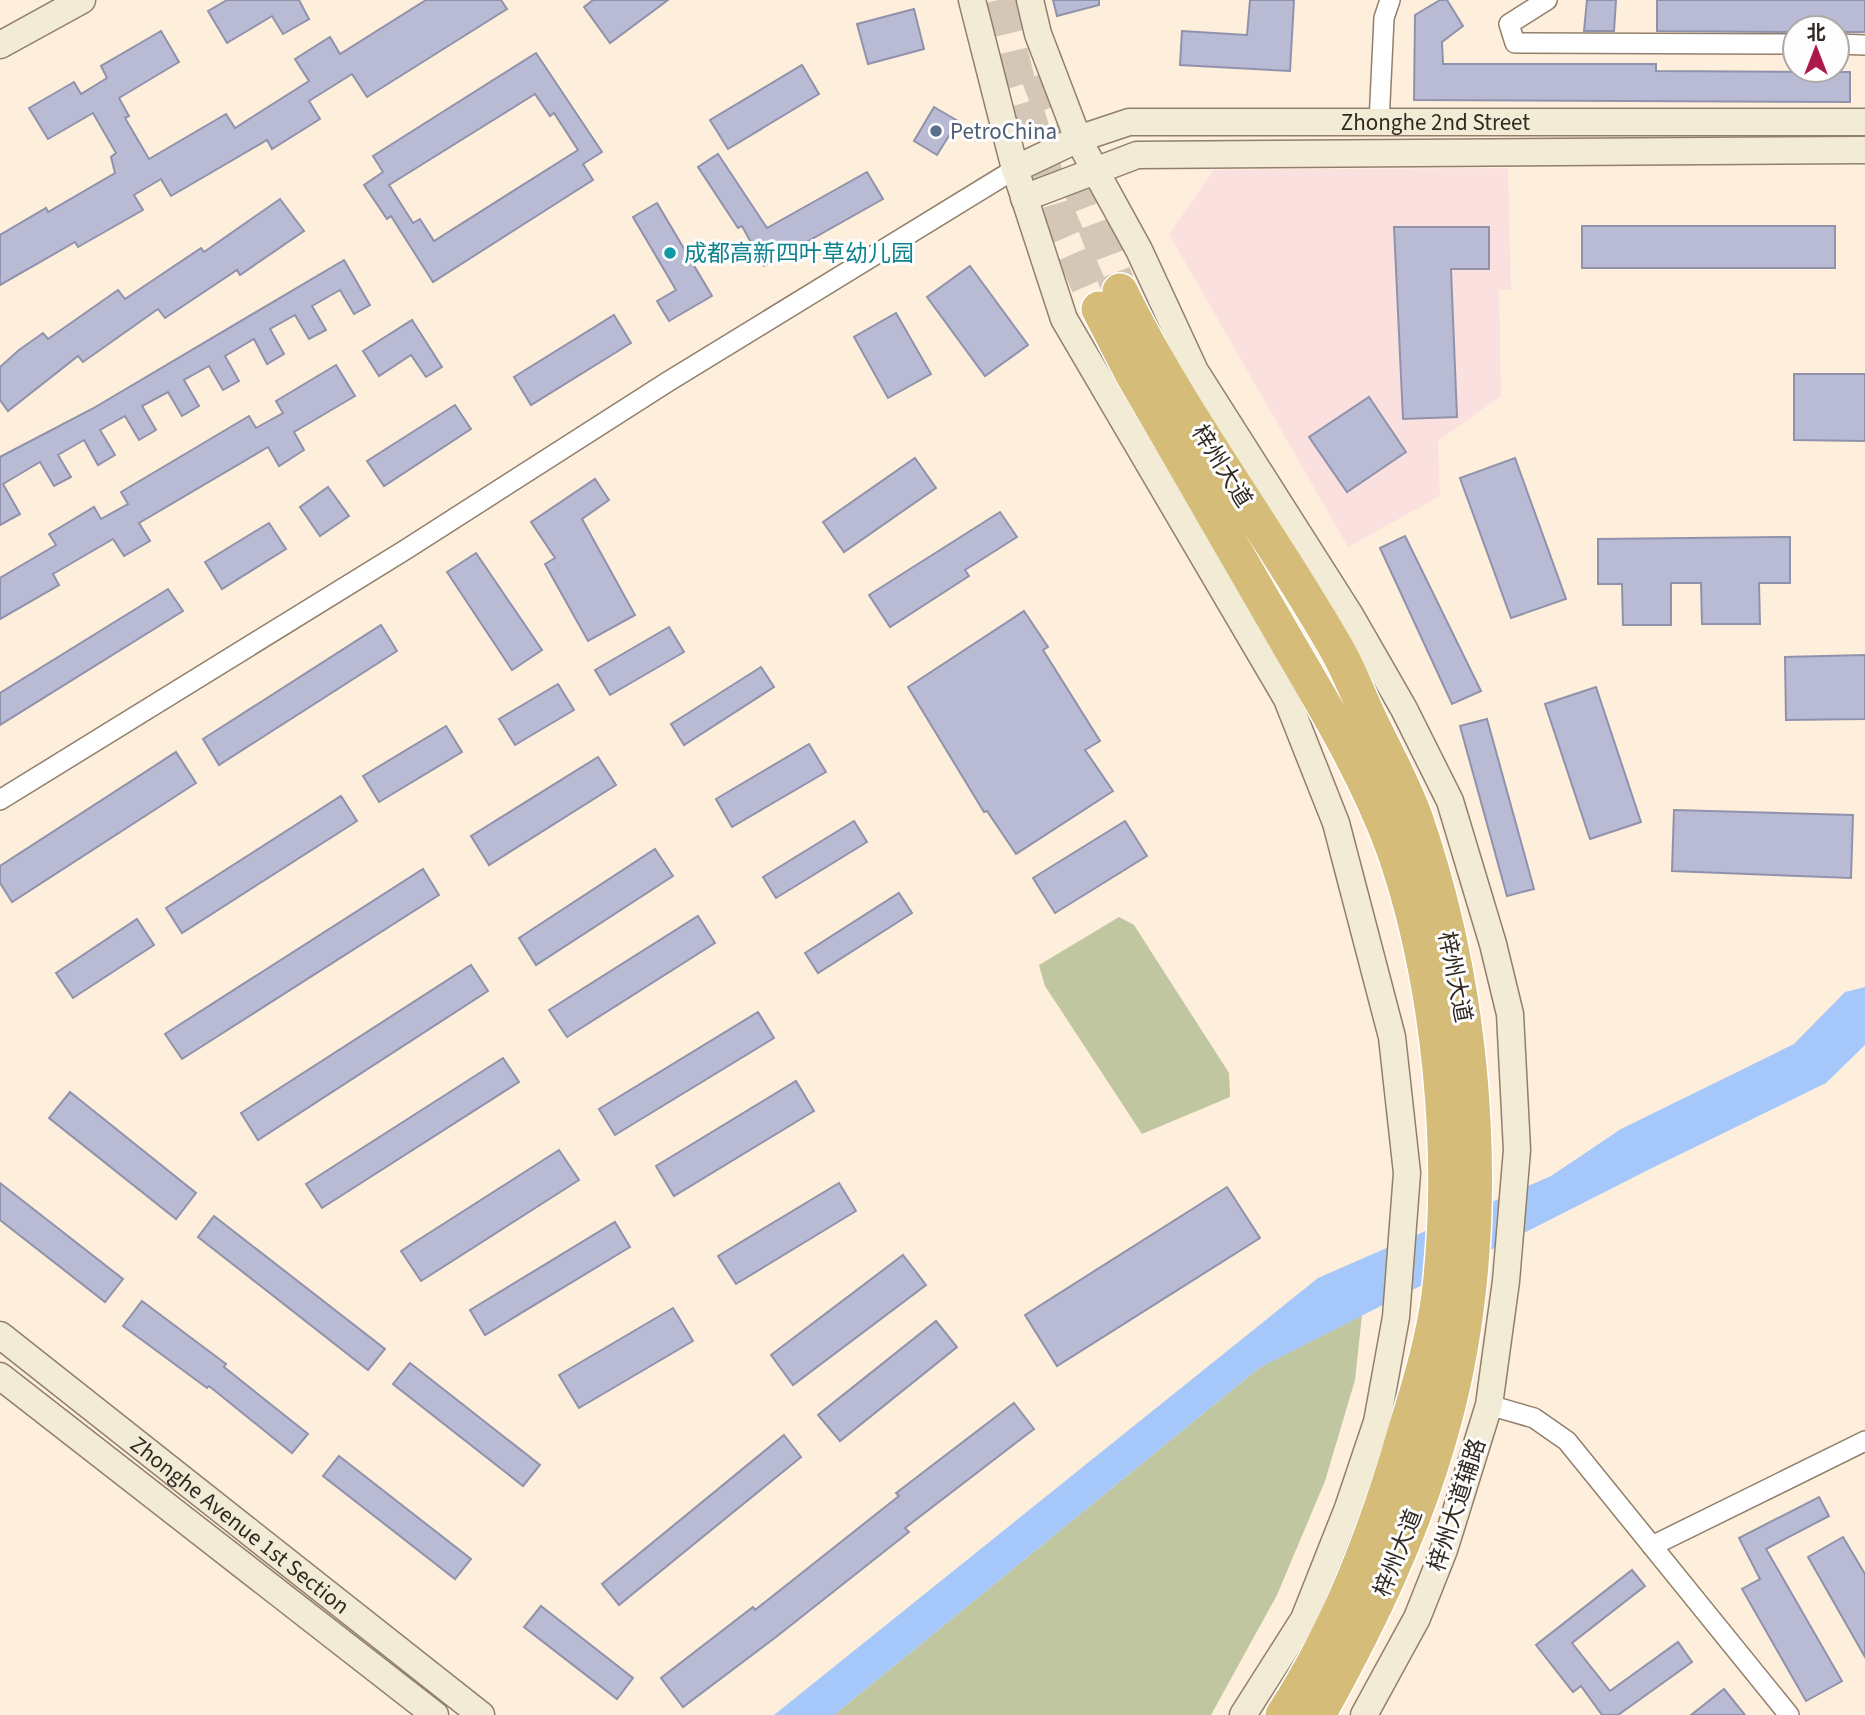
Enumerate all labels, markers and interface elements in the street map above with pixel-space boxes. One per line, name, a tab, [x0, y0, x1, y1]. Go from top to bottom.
north arrow	[1781, 14, 1851, 84]
text: 北	[1806, 20, 1826, 47]
street label: Zhonghe 2nd Street	[1341, 106, 1530, 139]
place label: PetroChina	[950, 115, 1057, 148]
marker: PetroChina	[928, 123, 944, 139]
place label: 成都高新四叶草幼儿园	[684, 237, 914, 270]
marker: 成都高新四叶草幼儿园	[662, 245, 678, 261]
street label: 梓州大道	[1184, 418, 1260, 514]
street label: 梓州大道	[1430, 929, 1480, 1025]
street label: Zhonghe Avenue 1st Section	[123, 1428, 357, 1622]
street label: 梓州大道辅路	[1420, 1434, 1494, 1576]
street label: 梓州大道	[1365, 1504, 1431, 1602]

